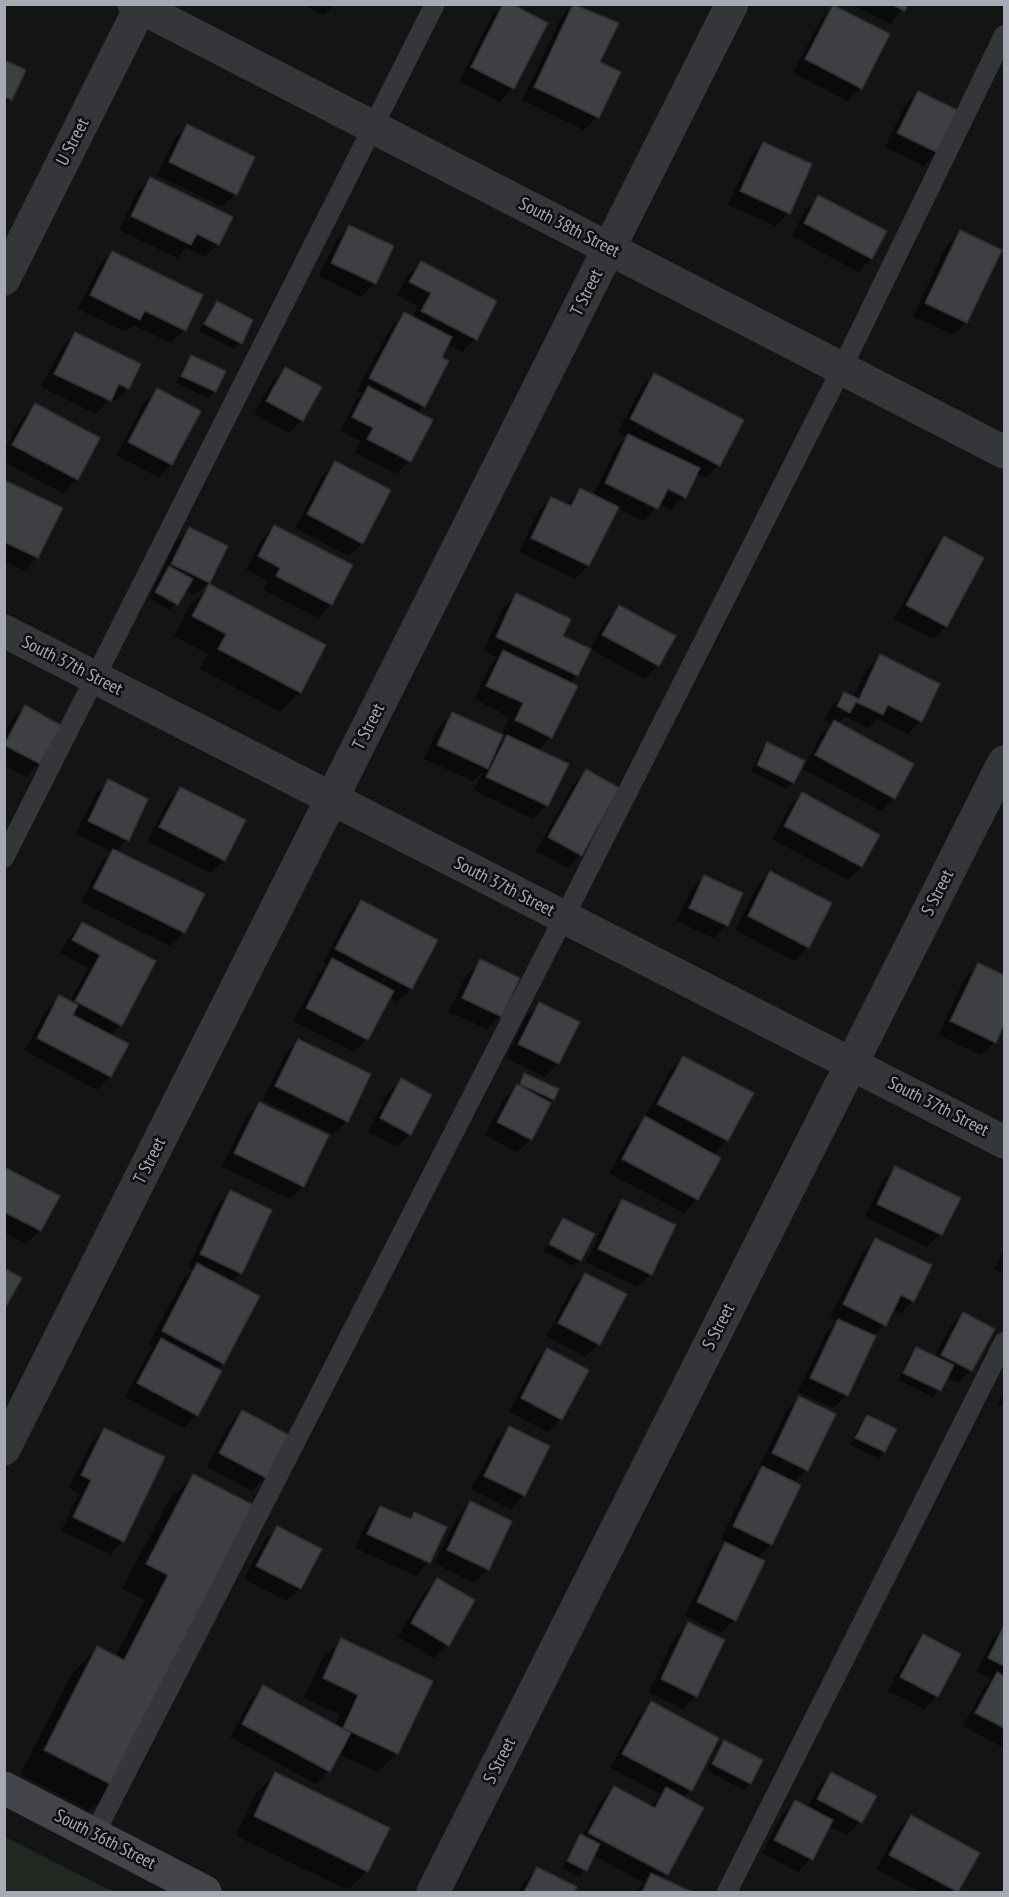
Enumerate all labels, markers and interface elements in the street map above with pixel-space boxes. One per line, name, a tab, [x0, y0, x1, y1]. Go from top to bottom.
street label: U Street	[52, 115, 94, 169]
street label: South 38th Street	[515, 193, 623, 263]
street label: T Street	[566, 266, 608, 320]
street label: South 37th Street	[18, 631, 126, 701]
street label: T Street	[348, 700, 390, 754]
street label: South 37th Street	[450, 852, 558, 922]
street label: S Street	[917, 866, 959, 920]
street label: South 37th Street	[884, 1072, 992, 1142]
street label: T Street	[129, 1134, 171, 1188]
street label: S Street	[698, 1300, 740, 1354]
street label: S Street	[479, 1734, 521, 1788]
street label: South 36th Street	[51, 1805, 159, 1875]

